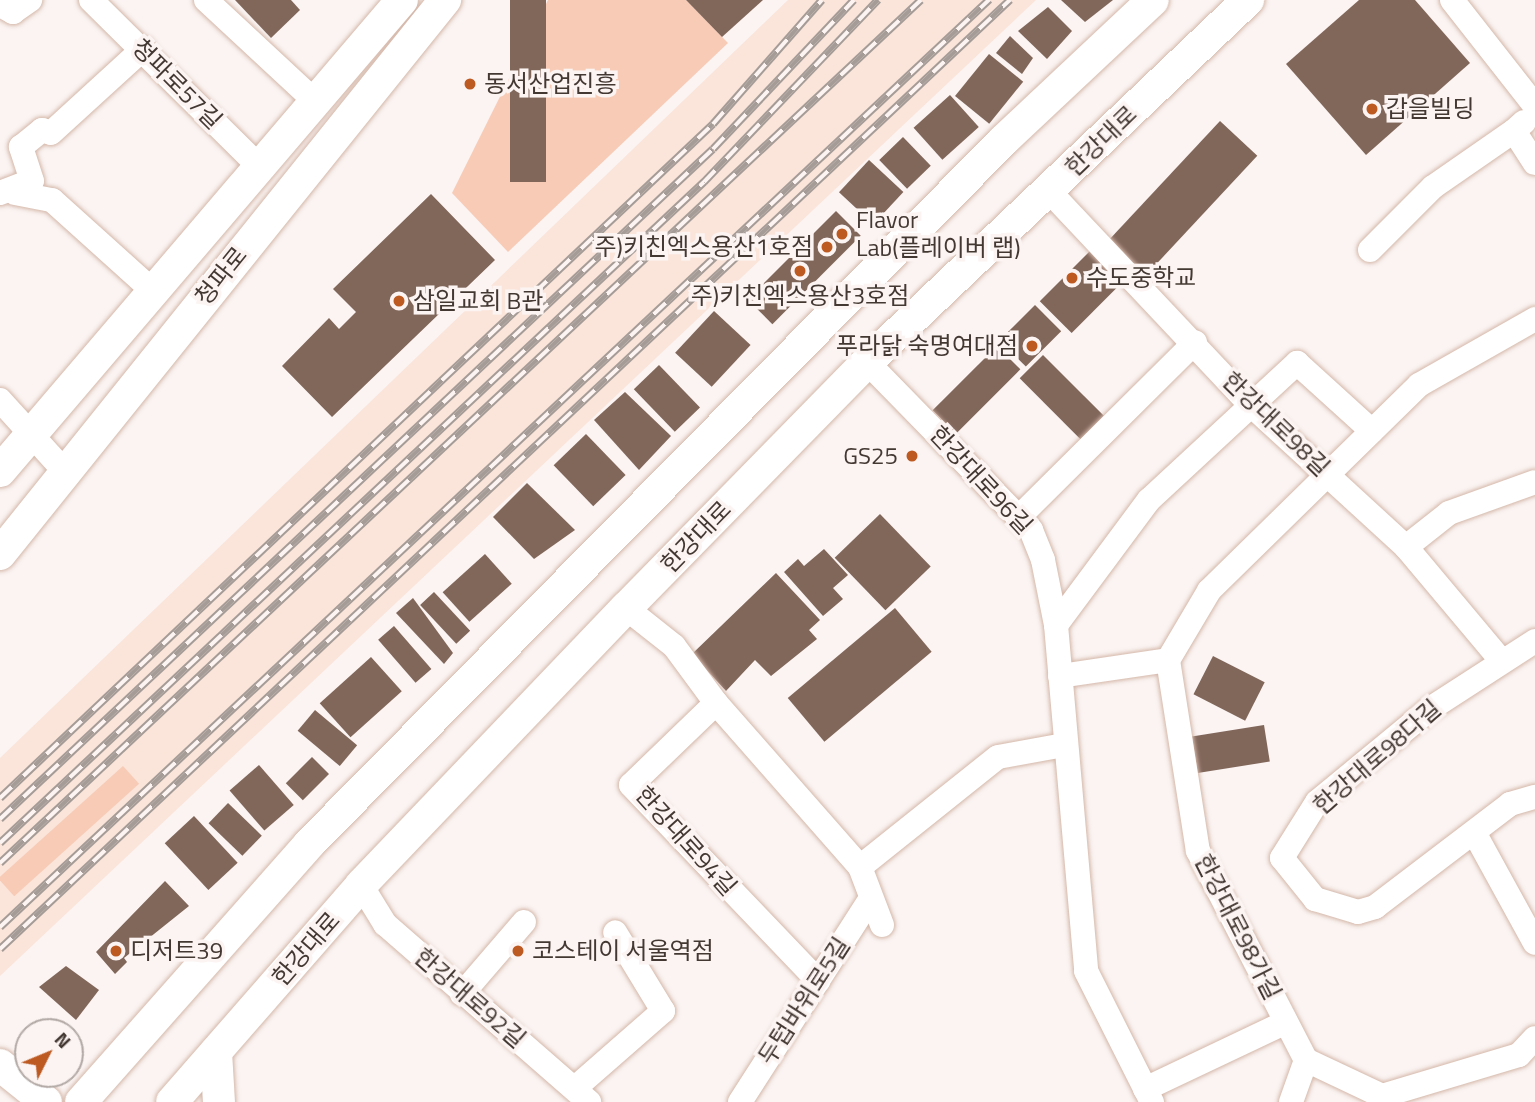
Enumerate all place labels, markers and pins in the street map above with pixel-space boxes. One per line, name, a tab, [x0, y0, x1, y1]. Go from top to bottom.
place label: 동서산업진흥	[484, 70, 616, 98]
marker: 동서산업진흥	[462, 76, 478, 92]
place label: 갑을빌딩	[1386, 95, 1474, 123]
marker: 갑을빌딩	[1364, 101, 1380, 117]
place label: Flavor Lab(플레이버 랩)	[856, 206, 1020, 262]
marker: Flavor Lab(플레이버 랩)	[834, 226, 850, 242]
place label: 주)키친엑스용산1호점	[595, 233, 813, 261]
marker: 주)키친엑스용산1호점	[819, 239, 835, 255]
marker: 주)키친엑스용산3호점	[792, 263, 808, 279]
place label: 수도중학교	[1086, 264, 1196, 292]
marker: 수도중학교	[1064, 270, 1080, 286]
place label: 주)키친엑스용산3호점	[691, 282, 909, 310]
place label: 삼일교회 B관	[413, 287, 543, 315]
marker: 삼일교회 B관	[391, 293, 407, 309]
place label: 푸라닭 숙명여대점	[836, 332, 1018, 360]
marker: 푸라닭 숙명여대점	[1024, 338, 1040, 354]
place label: GS25	[843, 442, 898, 470]
marker: GS25	[904, 448, 920, 464]
place label: 디저트39	[130, 937, 223, 965]
place label: 코스테이 서울역점	[532, 937, 714, 965]
marker: 디저트39	[108, 943, 124, 959]
marker: 코스테이 서울역점	[510, 943, 526, 959]

